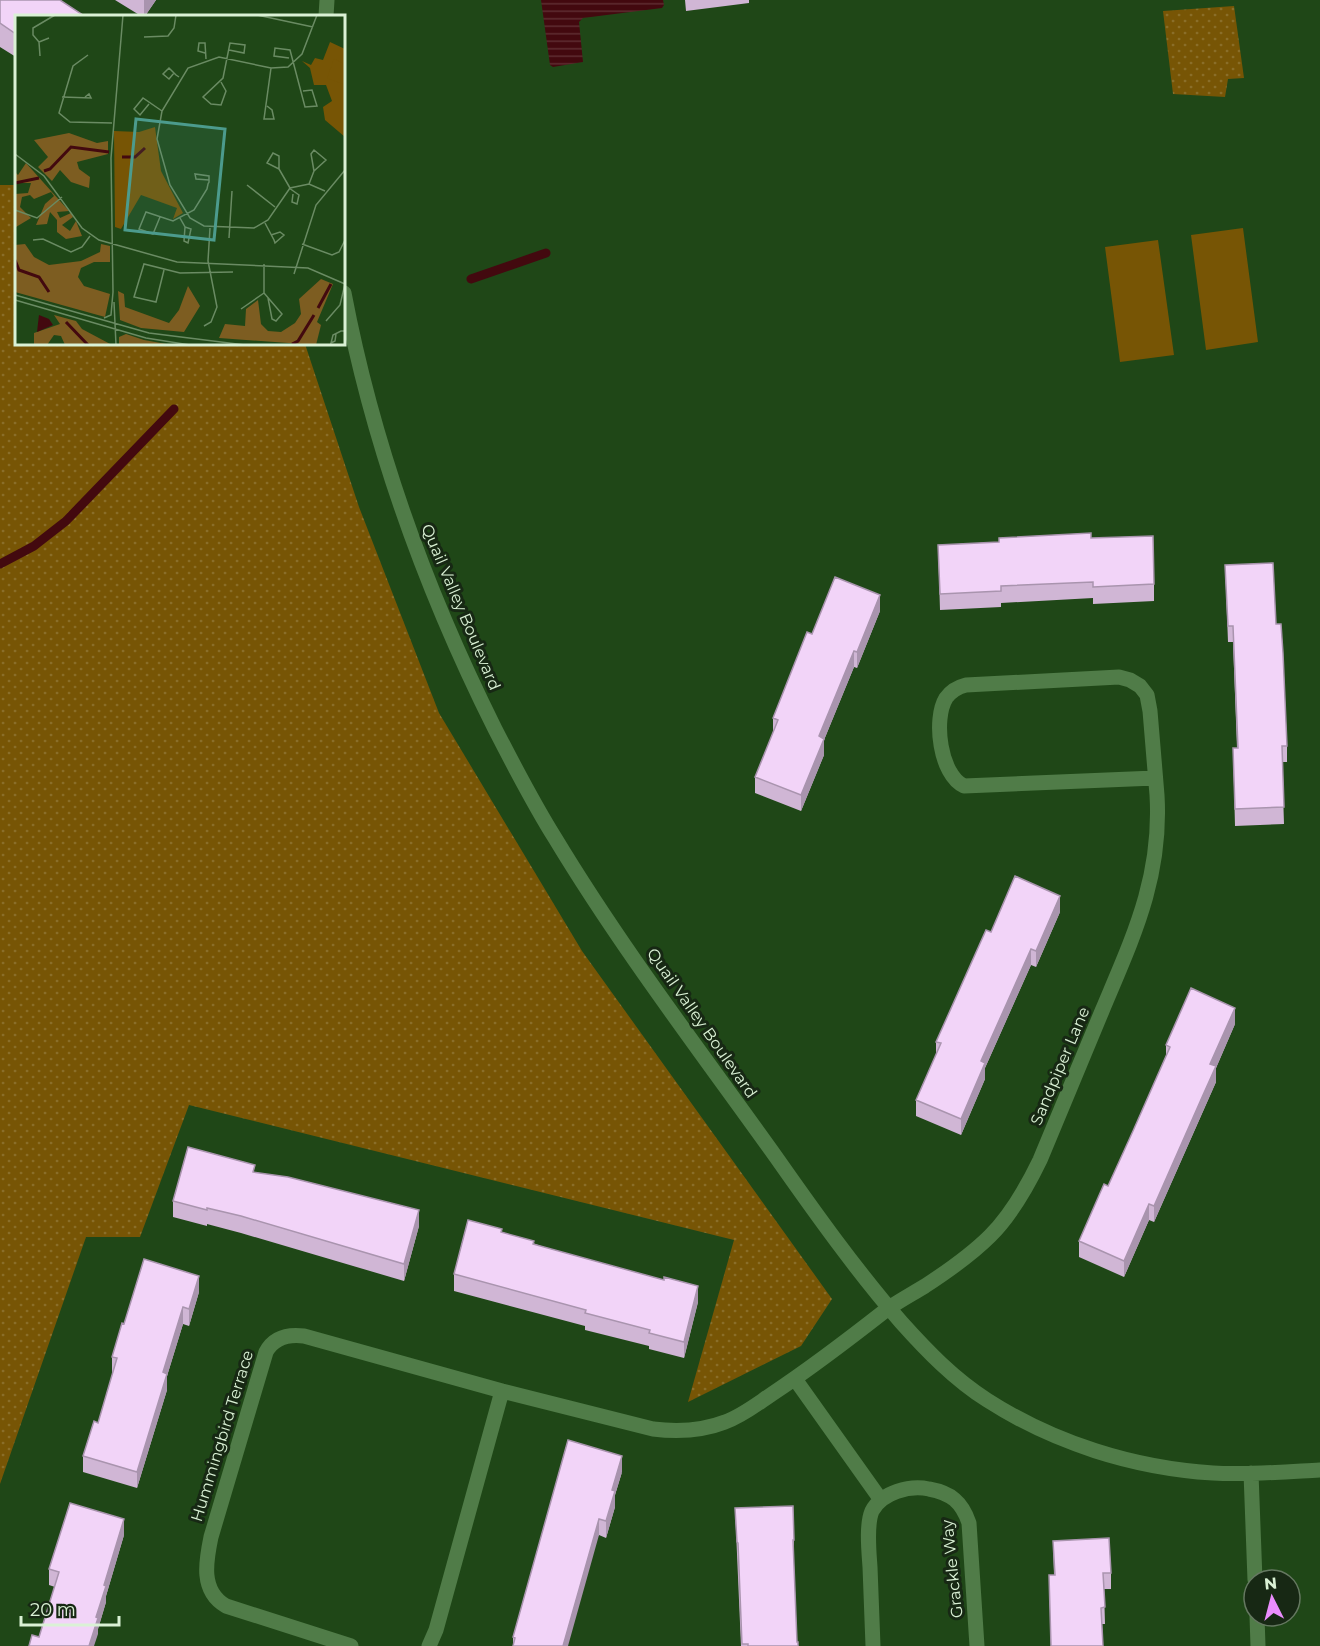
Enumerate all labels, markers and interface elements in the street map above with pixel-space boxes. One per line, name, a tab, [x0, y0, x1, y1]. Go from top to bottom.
inset map	[15, 15, 345, 345]
street label: Quail Valley Boulevard	[417, 521, 505, 693]
street label: Quail Valley Boulevard	[643, 944, 761, 1102]
street label: Sandpiper Lane	[1027, 1004, 1093, 1128]
street label: Hummingbird Terrace	[187, 1348, 257, 1524]
street label: Grackle Way	[937, 1519, 967, 1619]
north arrow	[1242, 1568, 1302, 1628]
text: N	[1263, 1573, 1278, 1594]
scale bar	[21, 1589, 118, 1627]
text: 20 m	[30, 1599, 76, 1621]

